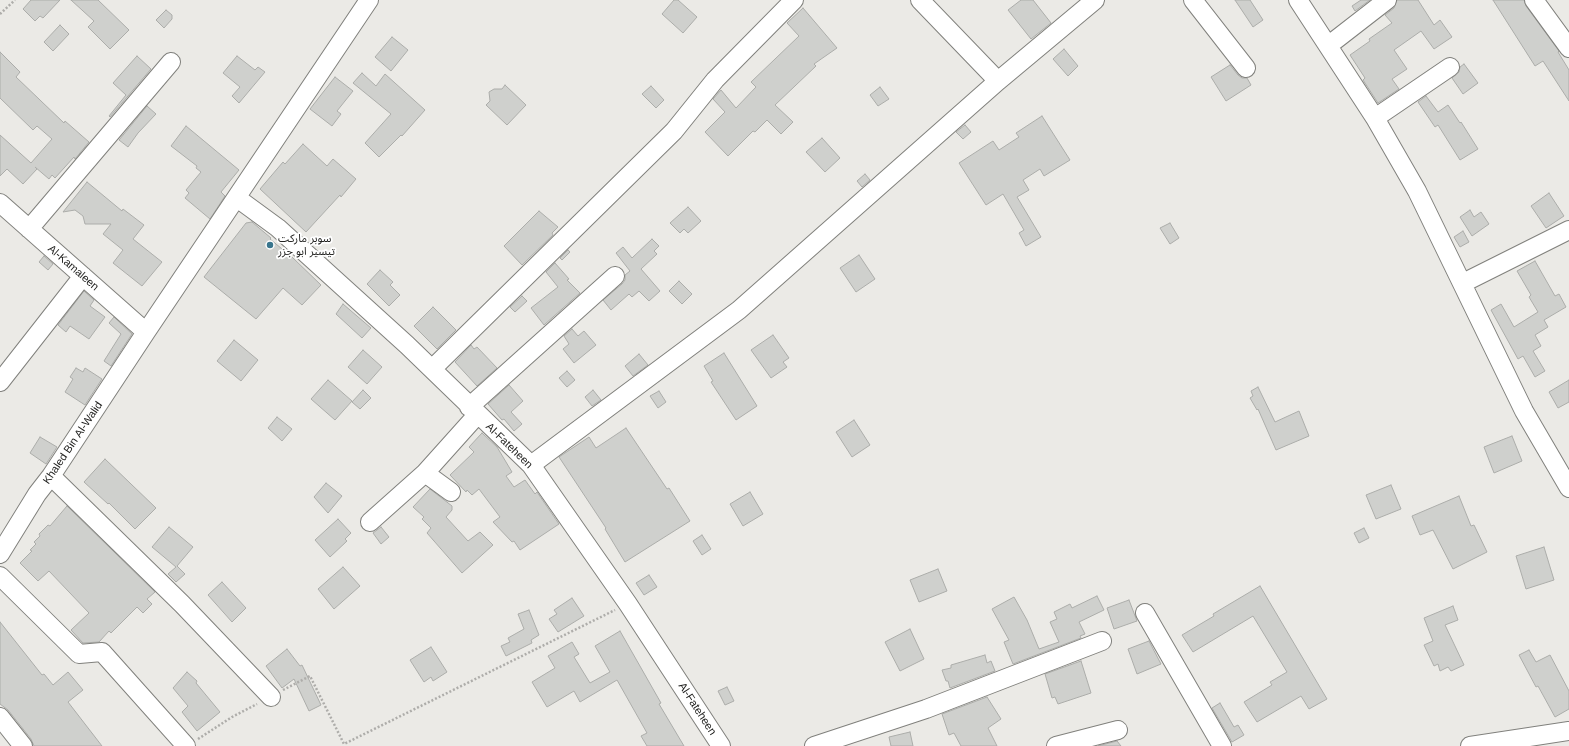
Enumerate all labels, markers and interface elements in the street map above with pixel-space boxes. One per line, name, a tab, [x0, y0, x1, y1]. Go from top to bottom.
place label: سوبر ماركت تيسير ابو جزر	[278, 232, 335, 258]
marker: سوبر ماركت تيسير ابو جزر	[265, 240, 275, 250]
street label: Al-Kamaleen	[45, 242, 101, 294]
street label: Khaled Bin Al-Walid	[40, 399, 106, 487]
street label: Al-Fateheen	[483, 420, 535, 472]
street label: Al-Fateheen	[675, 680, 719, 738]

